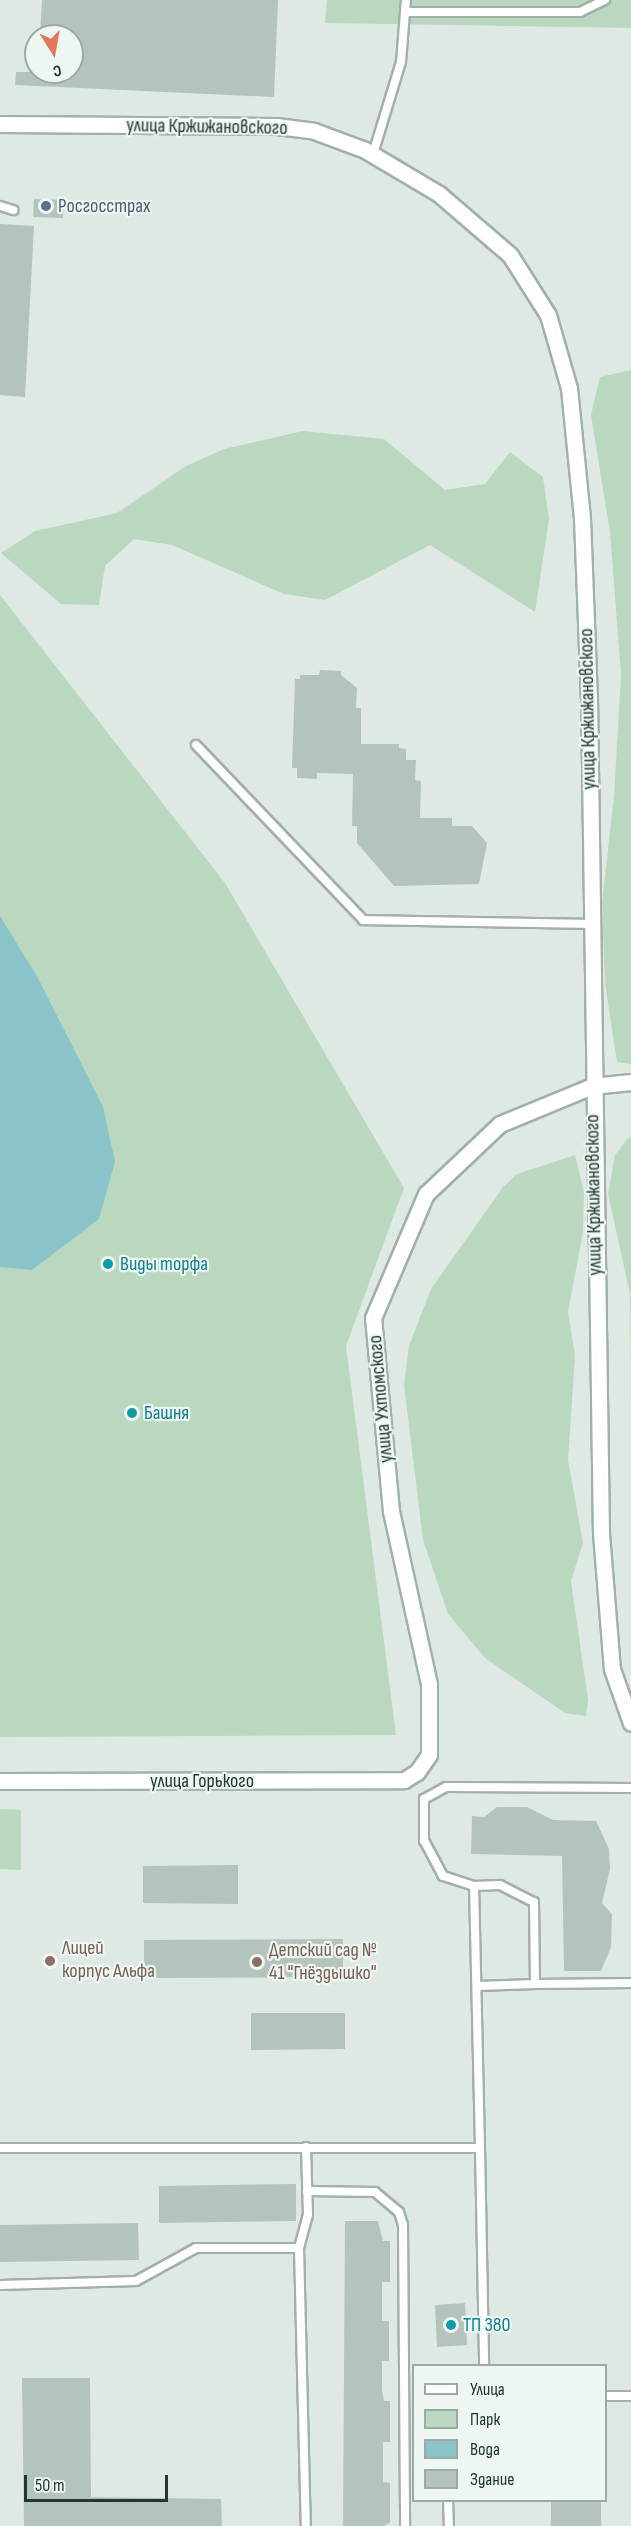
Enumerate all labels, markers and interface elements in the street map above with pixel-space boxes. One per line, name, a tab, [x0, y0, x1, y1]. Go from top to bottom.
north arrow	[24, 24, 84, 84]
text: С	[51, 60, 63, 80]
street label: улица Кржижановского	[126, 114, 288, 140]
place label: Росгосстрах	[58, 194, 150, 218]
marker: Росгосстрах	[39, 199, 53, 213]
street label: улица Кржижановского	[575, 628, 601, 790]
street label: улица Кржижановского	[581, 1114, 607, 1276]
place label: Виды торфа	[120, 1252, 208, 1276]
marker: Виды торфа	[101, 1257, 115, 1271]
street label: улица Ухтомского	[363, 1334, 399, 1464]
place label: Башня	[144, 1401, 189, 1425]
marker: Башня	[125, 1406, 139, 1420]
street label: улица Горького	[150, 1769, 254, 1793]
place label: Лицей корпус Альфа	[62, 1937, 155, 1984]
place label: Детский сад № 41 "Гнёздышко"	[269, 1938, 377, 1985]
marker: Лицей корпус Альфа	[43, 1954, 57, 1968]
marker: Детский сад № 41 "Гнёздышко"	[250, 1955, 264, 1969]
place label: ТП 380	[463, 2313, 510, 2337]
marker: ТП 380	[444, 2318, 458, 2332]
legend	[412, 2364, 607, 2502]
text: Улица	[470, 2379, 505, 2400]
text: Парк	[470, 2409, 500, 2430]
text: Вода	[470, 2439, 500, 2460]
scale bar	[27, 2463, 171, 2501]
text: Здание	[470, 2469, 515, 2490]
text: 50 m	[35, 2475, 65, 2496]

